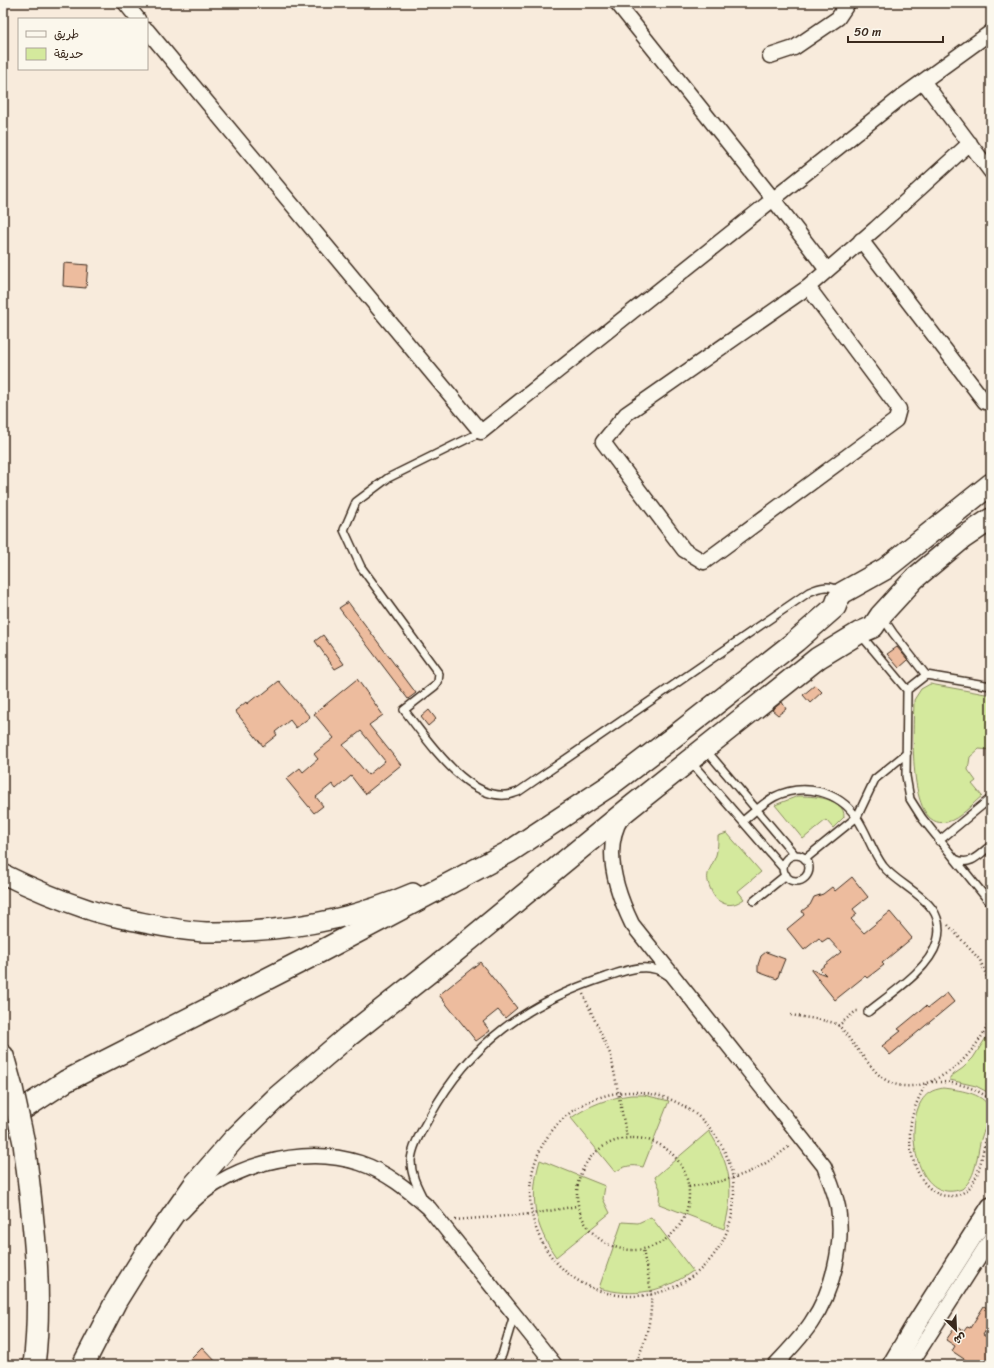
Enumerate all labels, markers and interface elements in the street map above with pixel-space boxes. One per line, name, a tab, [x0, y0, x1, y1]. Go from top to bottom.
legend	[18, 18, 148, 70]
scale bar	[848, 18, 943, 44]
text: 50 m	[854, 21, 881, 43]
text: طريق	[54, 23, 79, 45]
text: حديقة	[54, 43, 83, 65]
north arrow	[936, 1310, 976, 1350]
text: ش	[950, 1328, 969, 1350]

